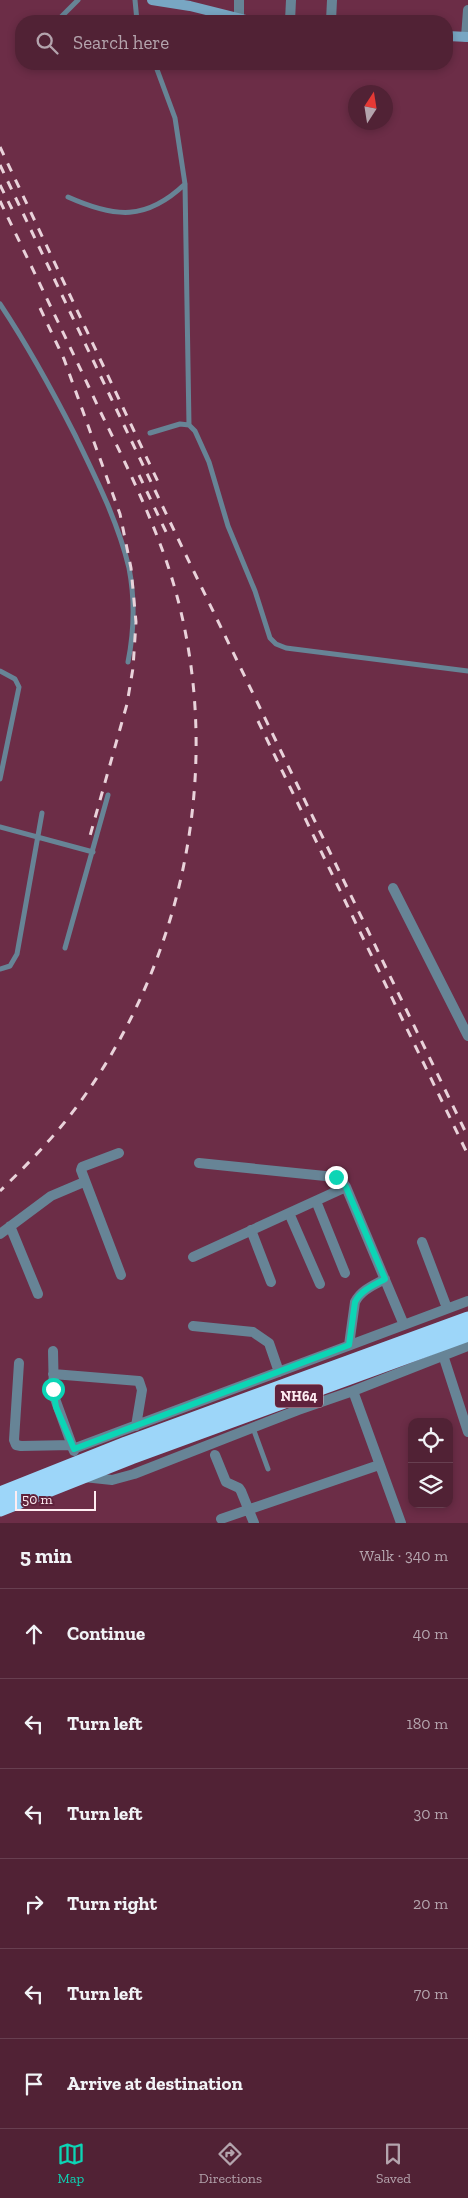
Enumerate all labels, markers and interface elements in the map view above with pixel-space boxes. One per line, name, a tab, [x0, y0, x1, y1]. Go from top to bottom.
search box	[15, 15, 453, 70]
icon: search	[33, 29, 61, 57]
text: Search here	[73, 31, 169, 54]
north arrow	[348, 85, 393, 130]
route end	[325, 1166, 348, 1189]
route start	[42, 1378, 65, 1401]
road number: NH64	[275, 1384, 323, 1408]
map controls	[408, 1418, 453, 1508]
button: locate	[408, 1418, 453, 1463]
button: layers	[408, 1463, 453, 1508]
scale bar	[15, 1488, 96, 1511]
text: 50 m	[22, 1491, 53, 1508]
text: 5 min	[20, 1543, 72, 1568]
text: Walk · 340 m	[360, 1546, 448, 1565]
icon: ahead	[20, 1620, 48, 1648]
text: Continue	[67, 1622, 145, 1645]
text: 40 m	[413, 1624, 448, 1643]
icon: left	[20, 1710, 48, 1738]
text: Turn left	[67, 1712, 142, 1735]
text: 180 m	[407, 1714, 448, 1733]
icon: left	[20, 1800, 48, 1828]
text: Turn left	[67, 1802, 142, 1825]
text: 30 m	[414, 1804, 448, 1823]
icon: right	[20, 1890, 48, 1918]
text: Turn right	[67, 1892, 157, 1915]
text: 20 m	[413, 1894, 448, 1913]
icon: left	[20, 1980, 48, 2008]
text: Turn left	[67, 1982, 142, 2005]
text: 70 m	[414, 1984, 448, 2003]
icon: arrive	[20, 2070, 48, 2098]
text: Arrive at destination	[67, 2072, 243, 2095]
tab: Map	[57, 2140, 85, 2187]
tab: Directions	[199, 2140, 262, 2187]
tab: Saved	[376, 2140, 411, 2187]

